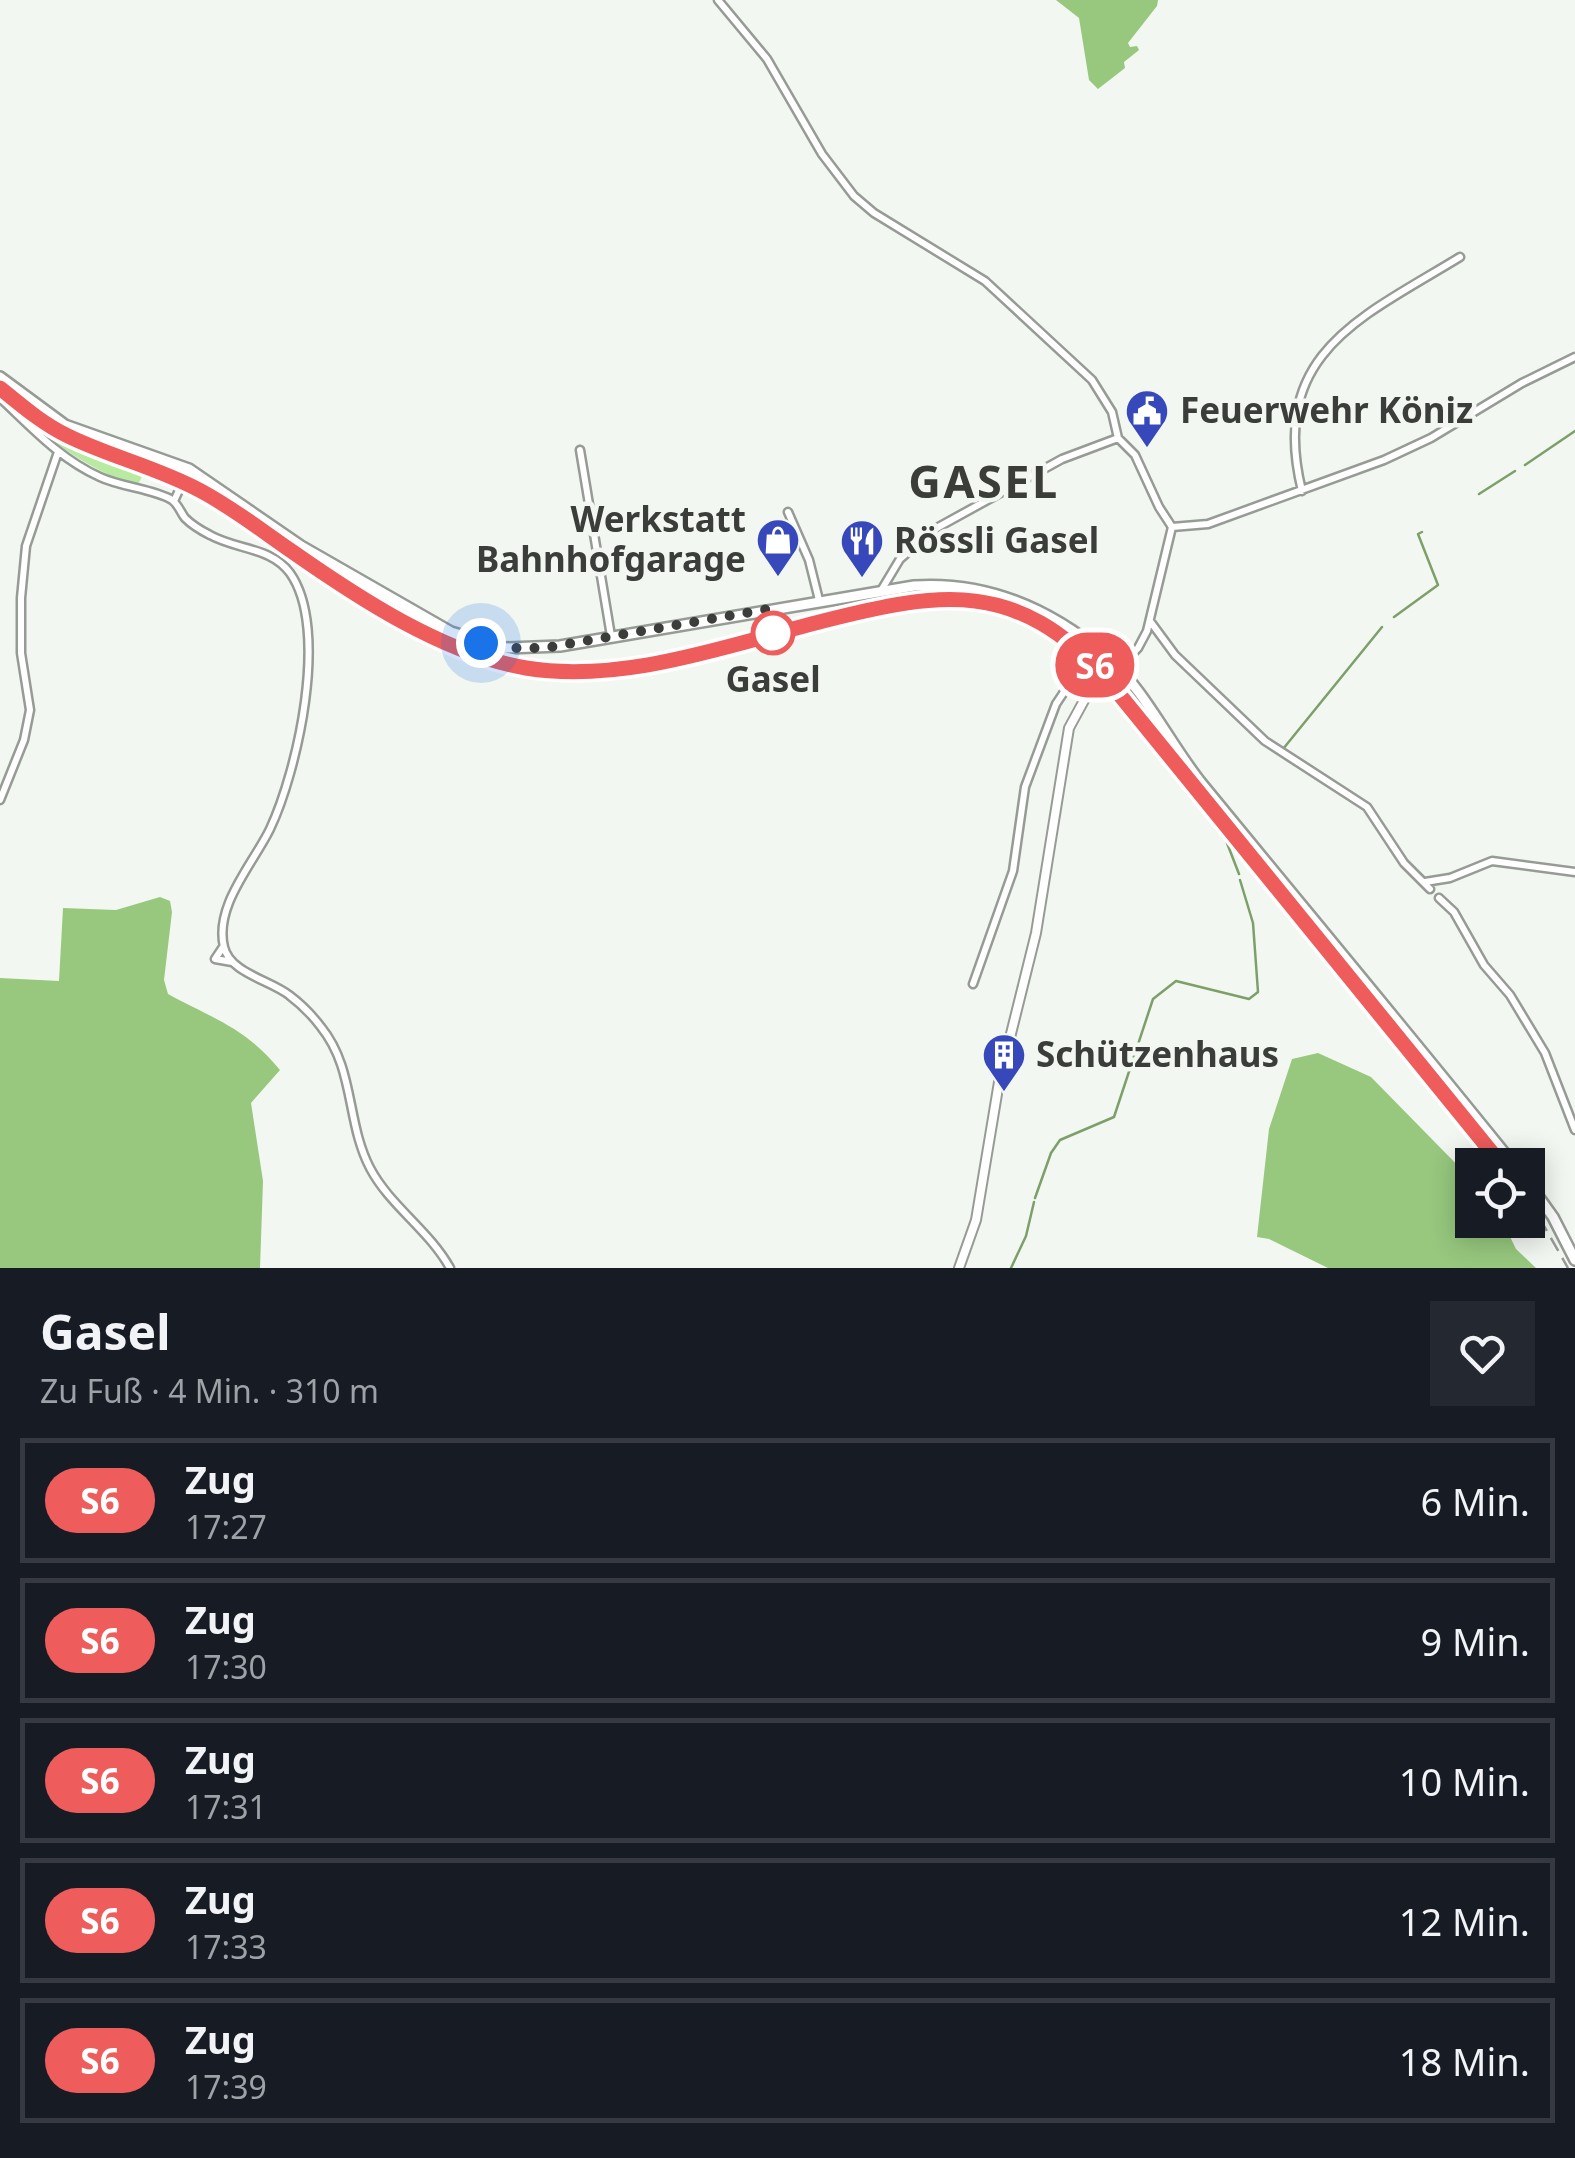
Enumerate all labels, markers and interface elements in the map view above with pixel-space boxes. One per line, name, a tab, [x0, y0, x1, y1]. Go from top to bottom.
place label: Feuerwehr Köniz	[1180, 386, 1473, 433]
public building icon: Feuerwehr Köniz	[1124, 388, 1170, 449]
district label: GASEL	[908, 450, 1060, 511]
place label: Werkstatt Bahnhofgarage	[476, 495, 746, 582]
place label: Rössli Gasel	[894, 516, 1099, 563]
shop icon: Werkstatt Bahnhofgarage	[755, 517, 801, 578]
restaurant icon: Rössli Gasel	[839, 518, 885, 579]
marker: Gasel	[752, 612, 794, 654]
your location	[456, 618, 506, 668]
line badge: S6	[1050, 632, 1140, 698]
text: S6	[1075, 642, 1115, 689]
place label: Gasel	[725, 655, 821, 702]
place label: Schützenhaus	[1036, 1030, 1279, 1077]
building icon: Schützenhaus	[981, 1032, 1027, 1093]
map controls	[1455, 1148, 1545, 1238]
button: locate	[1455, 1148, 1545, 1238]
text: Gasel	[40, 1299, 171, 1364]
button: heart	[1430, 1301, 1535, 1406]
text: Zu Fuß · 4 Min. · 310 m	[40, 1369, 379, 1412]
text: Zug	[185, 1453, 256, 1505]
text: 6 Min.	[1420, 1475, 1530, 1527]
text: S6	[80, 1477, 120, 1524]
text: 17:27	[185, 1505, 267, 1548]
text: Zug	[185, 1593, 256, 1645]
text: 9 Min.	[1420, 1615, 1530, 1667]
text: S6	[80, 1617, 120, 1664]
text: 17:30	[185, 1645, 267, 1688]
text: Zug	[185, 1733, 256, 1785]
text: 10 Min.	[1399, 1755, 1530, 1807]
text: S6	[80, 1757, 120, 1804]
text: 17:31	[185, 1785, 267, 1828]
text: Zug	[185, 1873, 256, 1925]
text: 12 Min.	[1399, 1895, 1530, 1947]
text: S6	[80, 1897, 120, 1944]
text: 17:33	[185, 1925, 267, 1968]
text: Zug	[185, 2013, 256, 2065]
text: 18 Min.	[1399, 2035, 1530, 2087]
text: S6	[80, 2037, 120, 2084]
text: 17:39	[185, 2065, 267, 2108]

